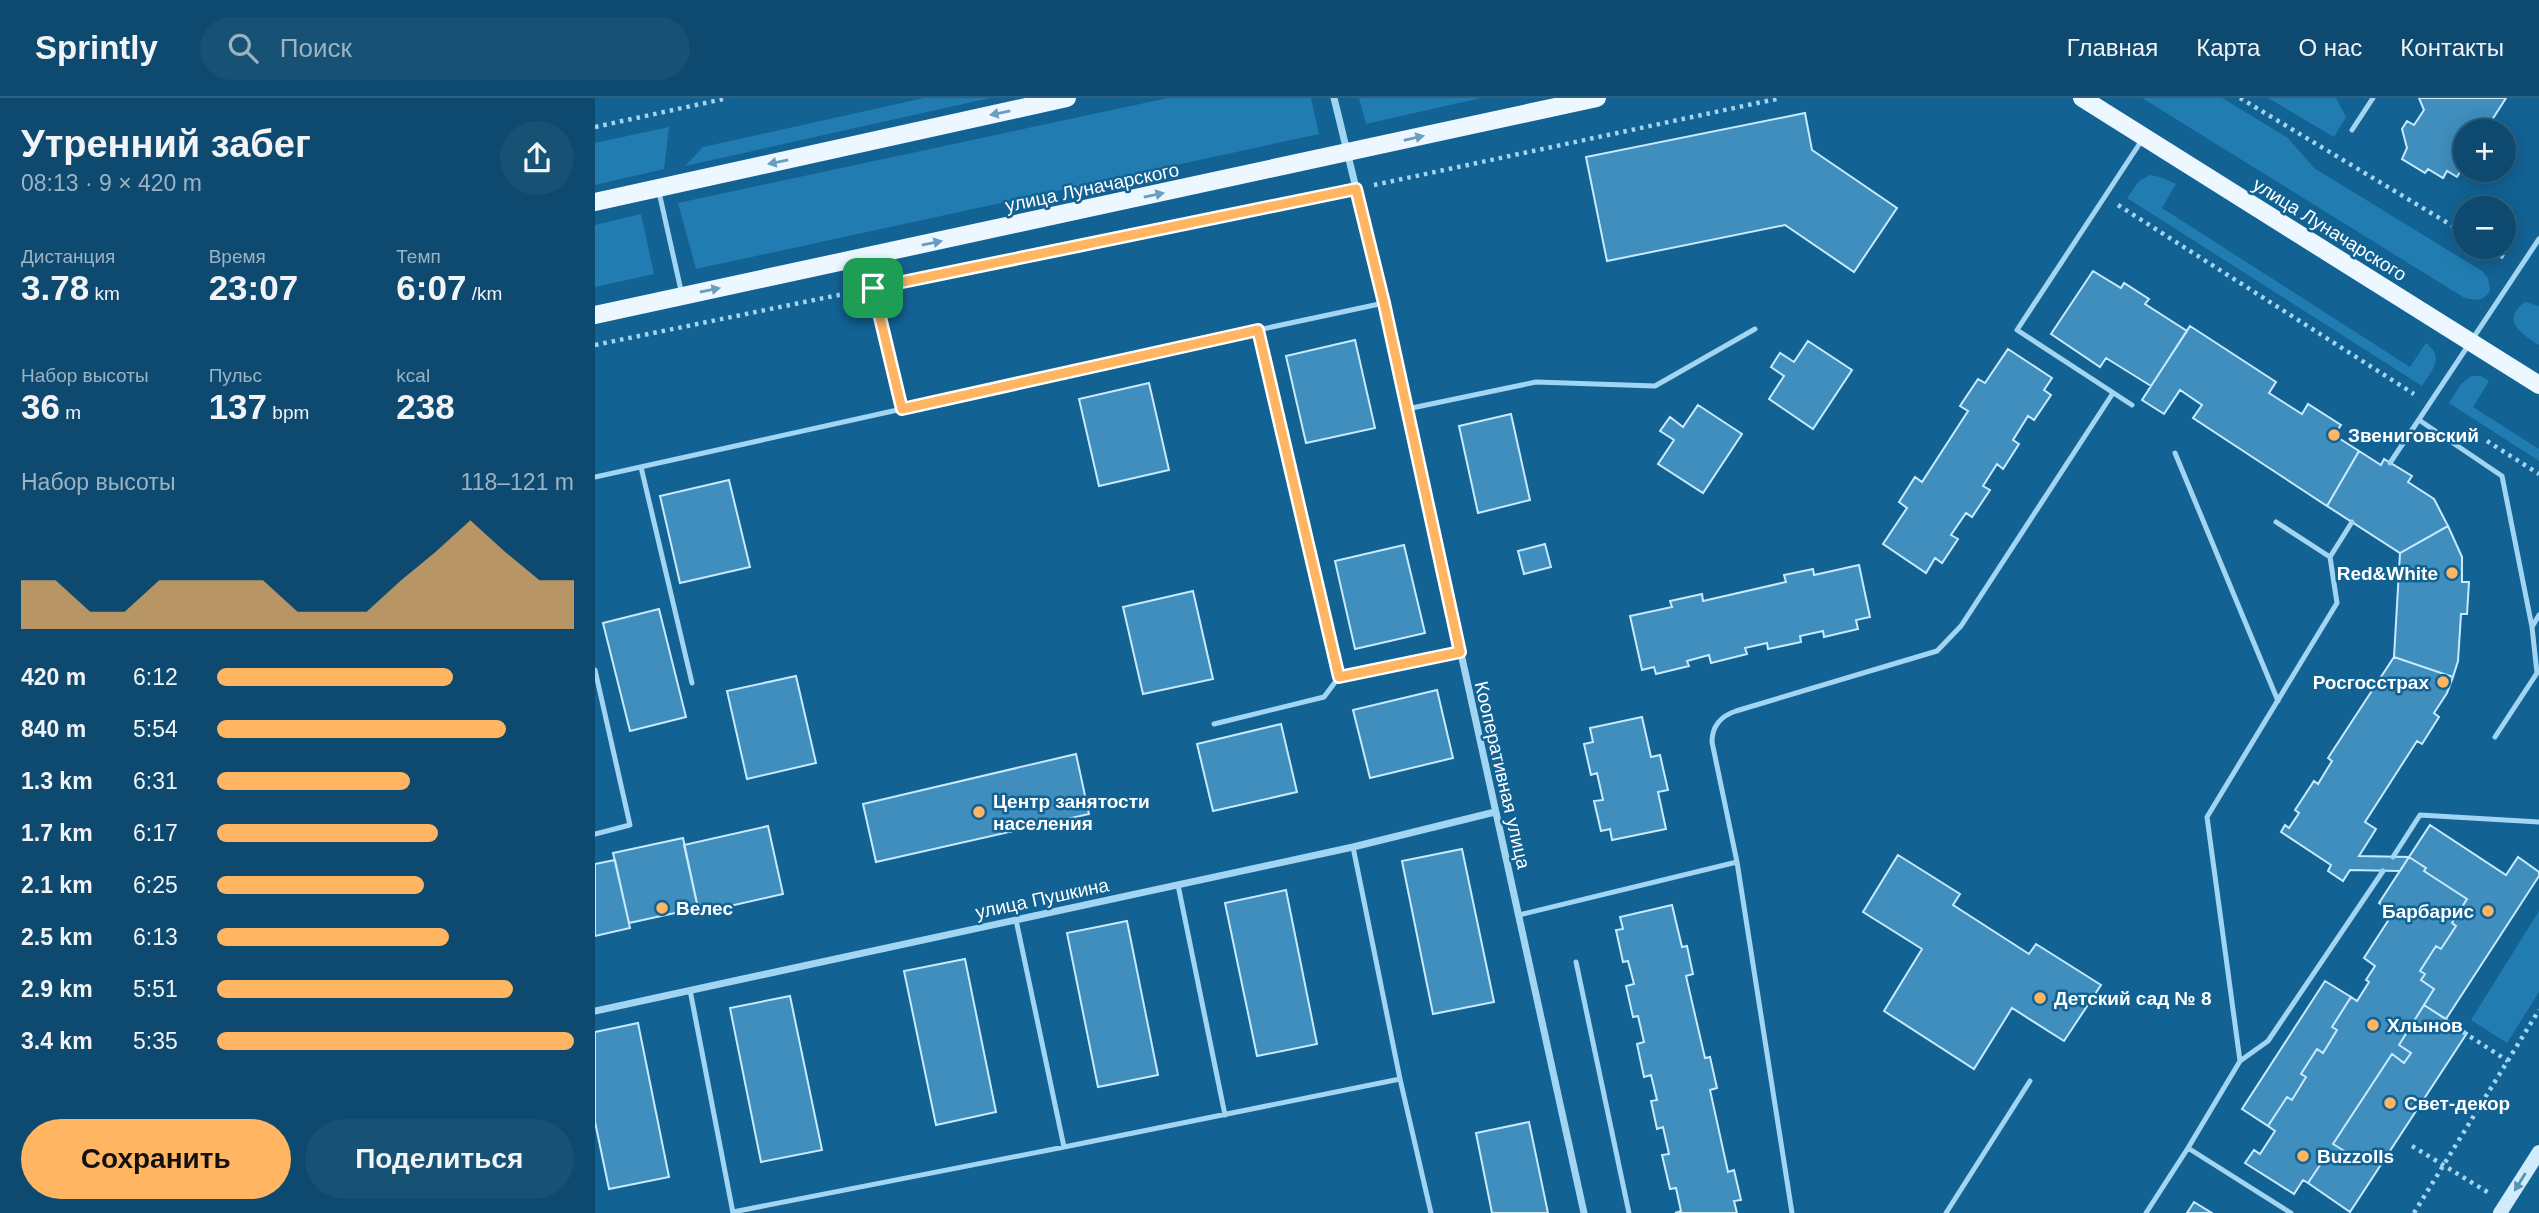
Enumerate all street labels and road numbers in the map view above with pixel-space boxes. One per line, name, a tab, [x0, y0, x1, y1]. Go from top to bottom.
street label: улица Луначарского	[1003, 159, 1181, 216]
street label: улица Луначарского	[2249, 174, 2410, 285]
street label: Кооперативная улица	[1471, 679, 1534, 871]
street label: улица Пушкина	[973, 874, 1111, 923]

